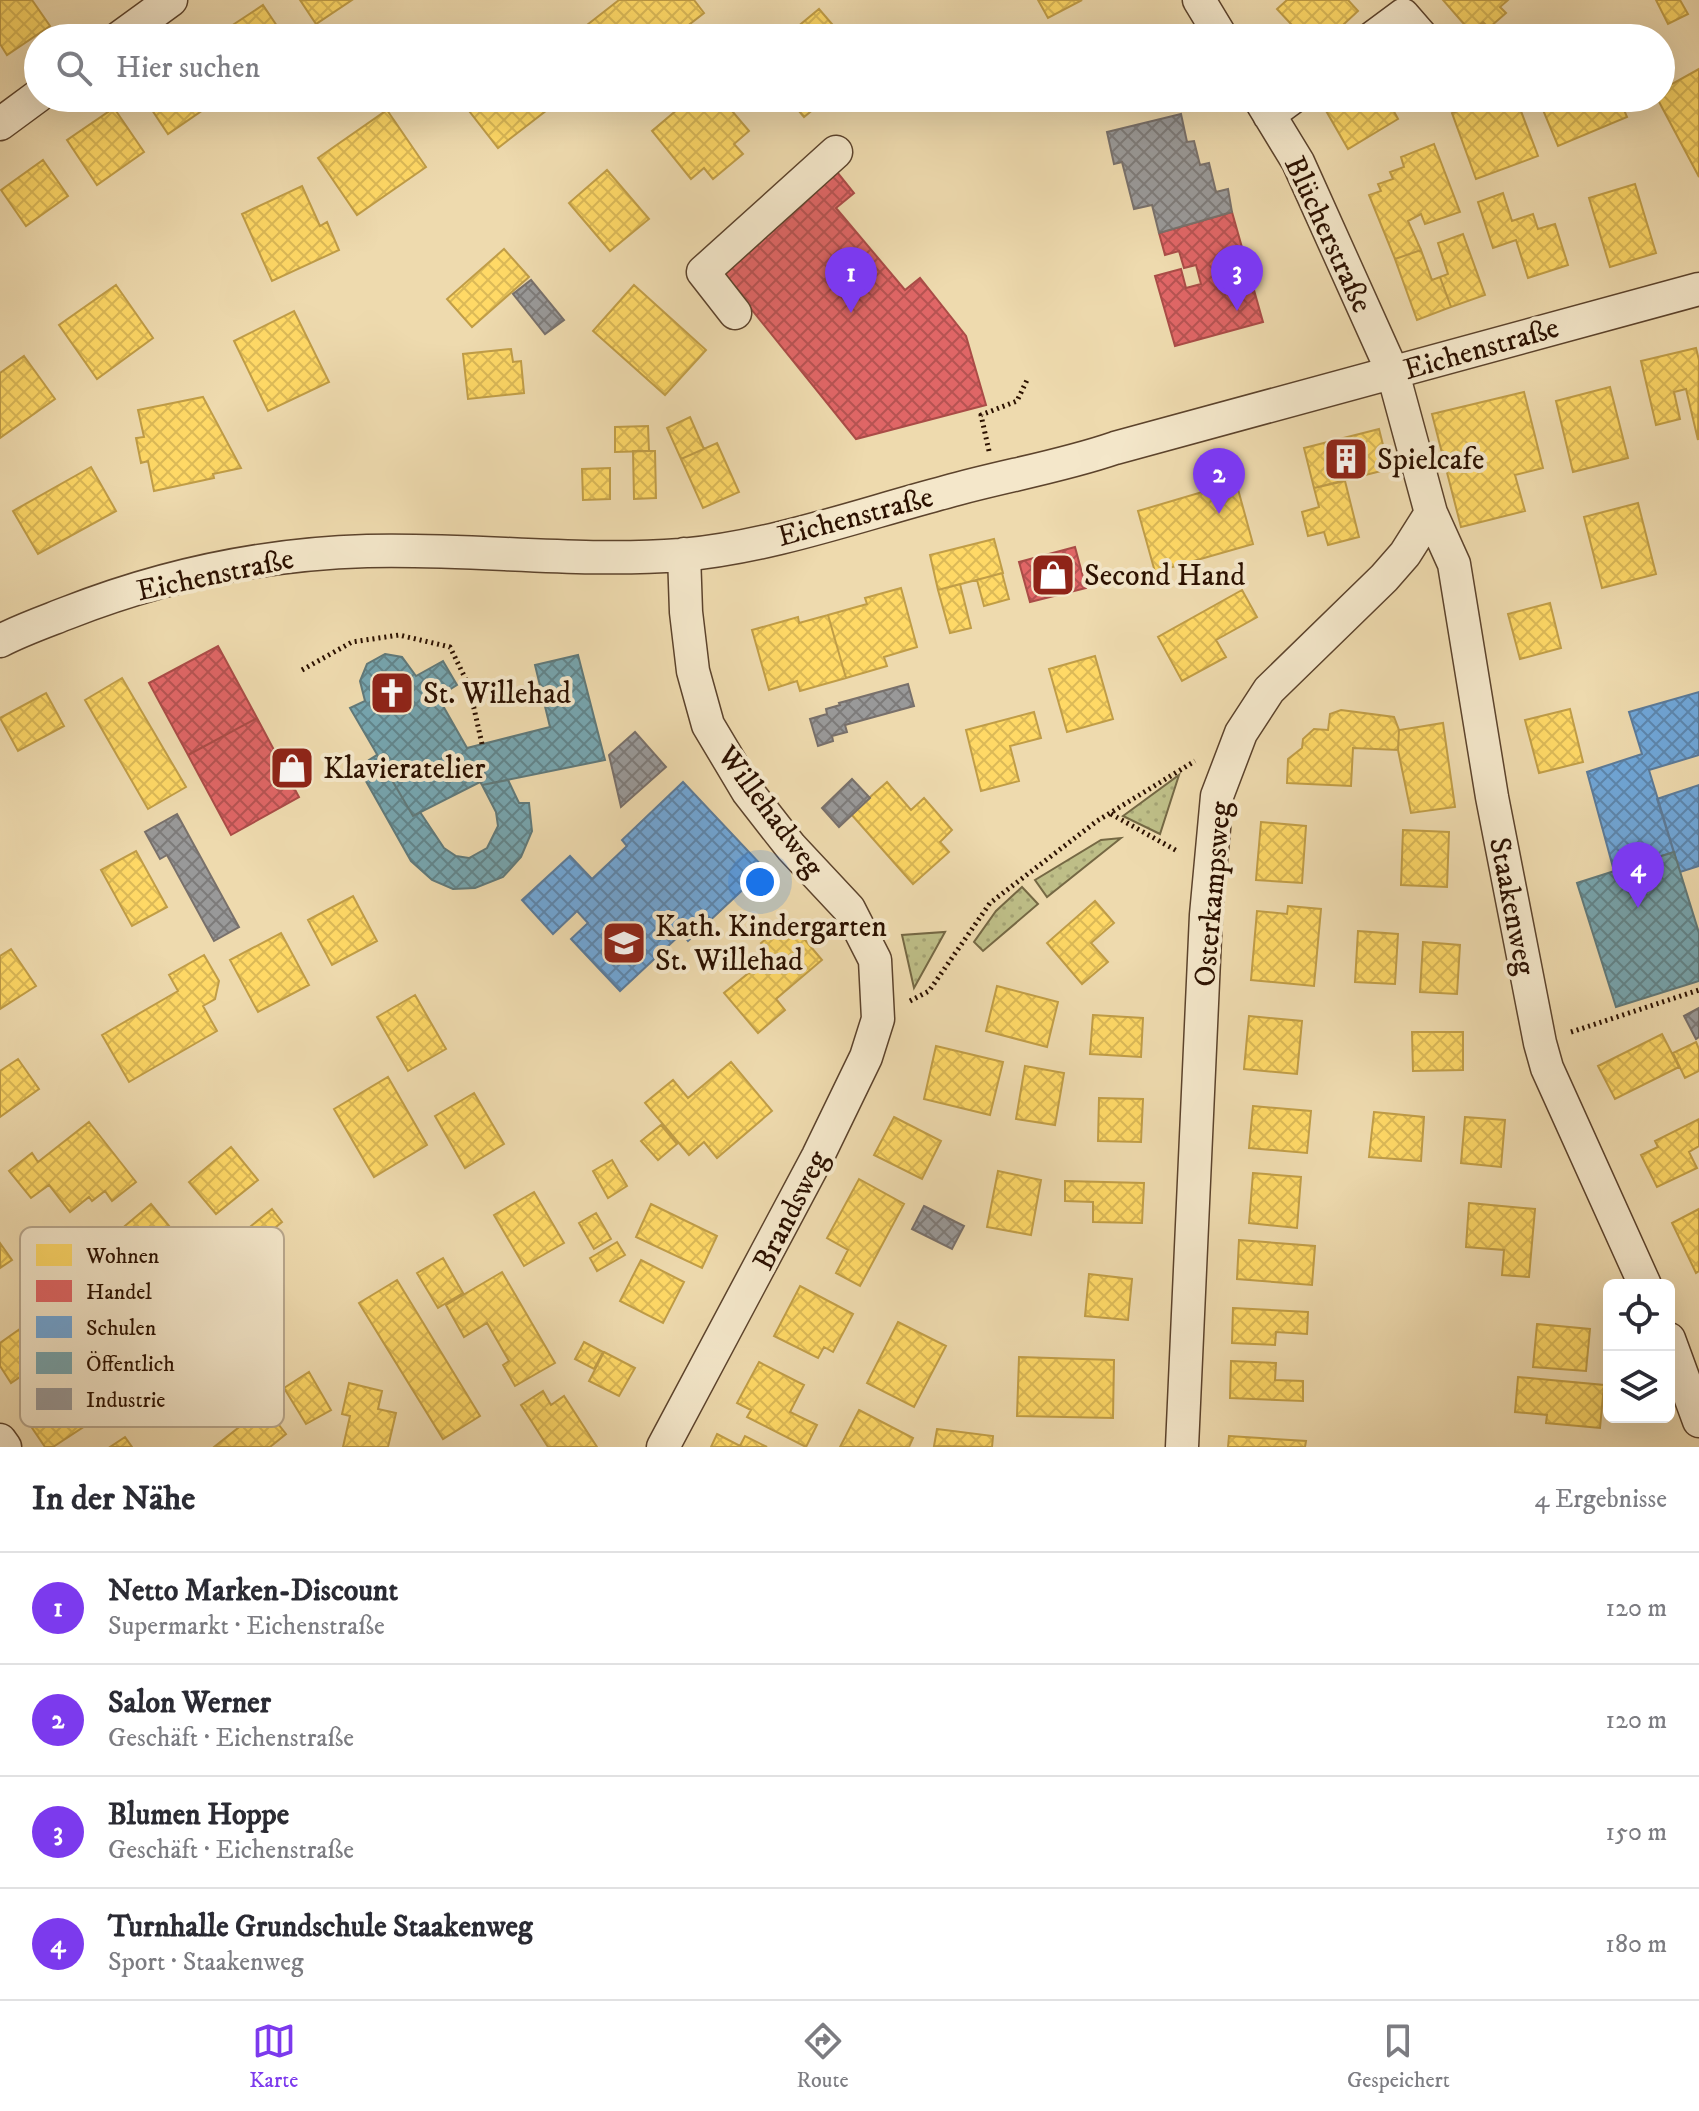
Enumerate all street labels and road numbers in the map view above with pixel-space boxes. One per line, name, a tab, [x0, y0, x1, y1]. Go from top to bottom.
street label: Blücherstraße	[1275, 150, 1380, 319]
street label: Eichenstraße	[1400, 310, 1563, 389]
street label: Eichenstraße	[773, 479, 937, 556]
street label: Eichenstraße	[133, 541, 297, 610]
street label: Willehadweg	[708, 738, 831, 885]
street label: Osterkampsweg	[1187, 800, 1240, 988]
street label: Staakenweg	[1480, 834, 1543, 979]
street label: Brandsweg	[745, 1144, 837, 1277]

